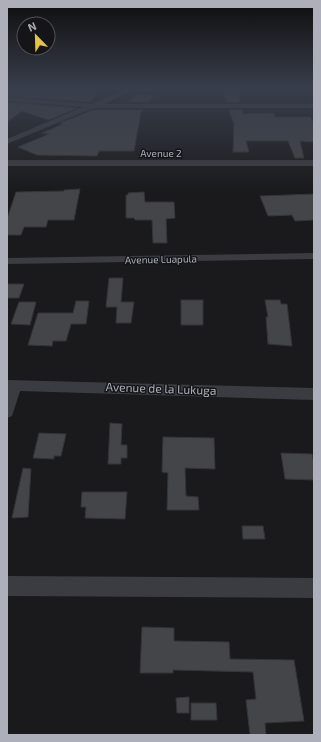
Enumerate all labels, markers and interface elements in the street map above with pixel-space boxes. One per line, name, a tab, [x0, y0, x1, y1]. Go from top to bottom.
north arrow	[16, 16, 56, 56]
text: N	[26, 19, 38, 34]
street label: Avenue 2	[140, 147, 182, 159]
street label: Avenue Luapula	[125, 252, 197, 266]
street label: Avenue de la Lukuga	[105, 379, 217, 397]

